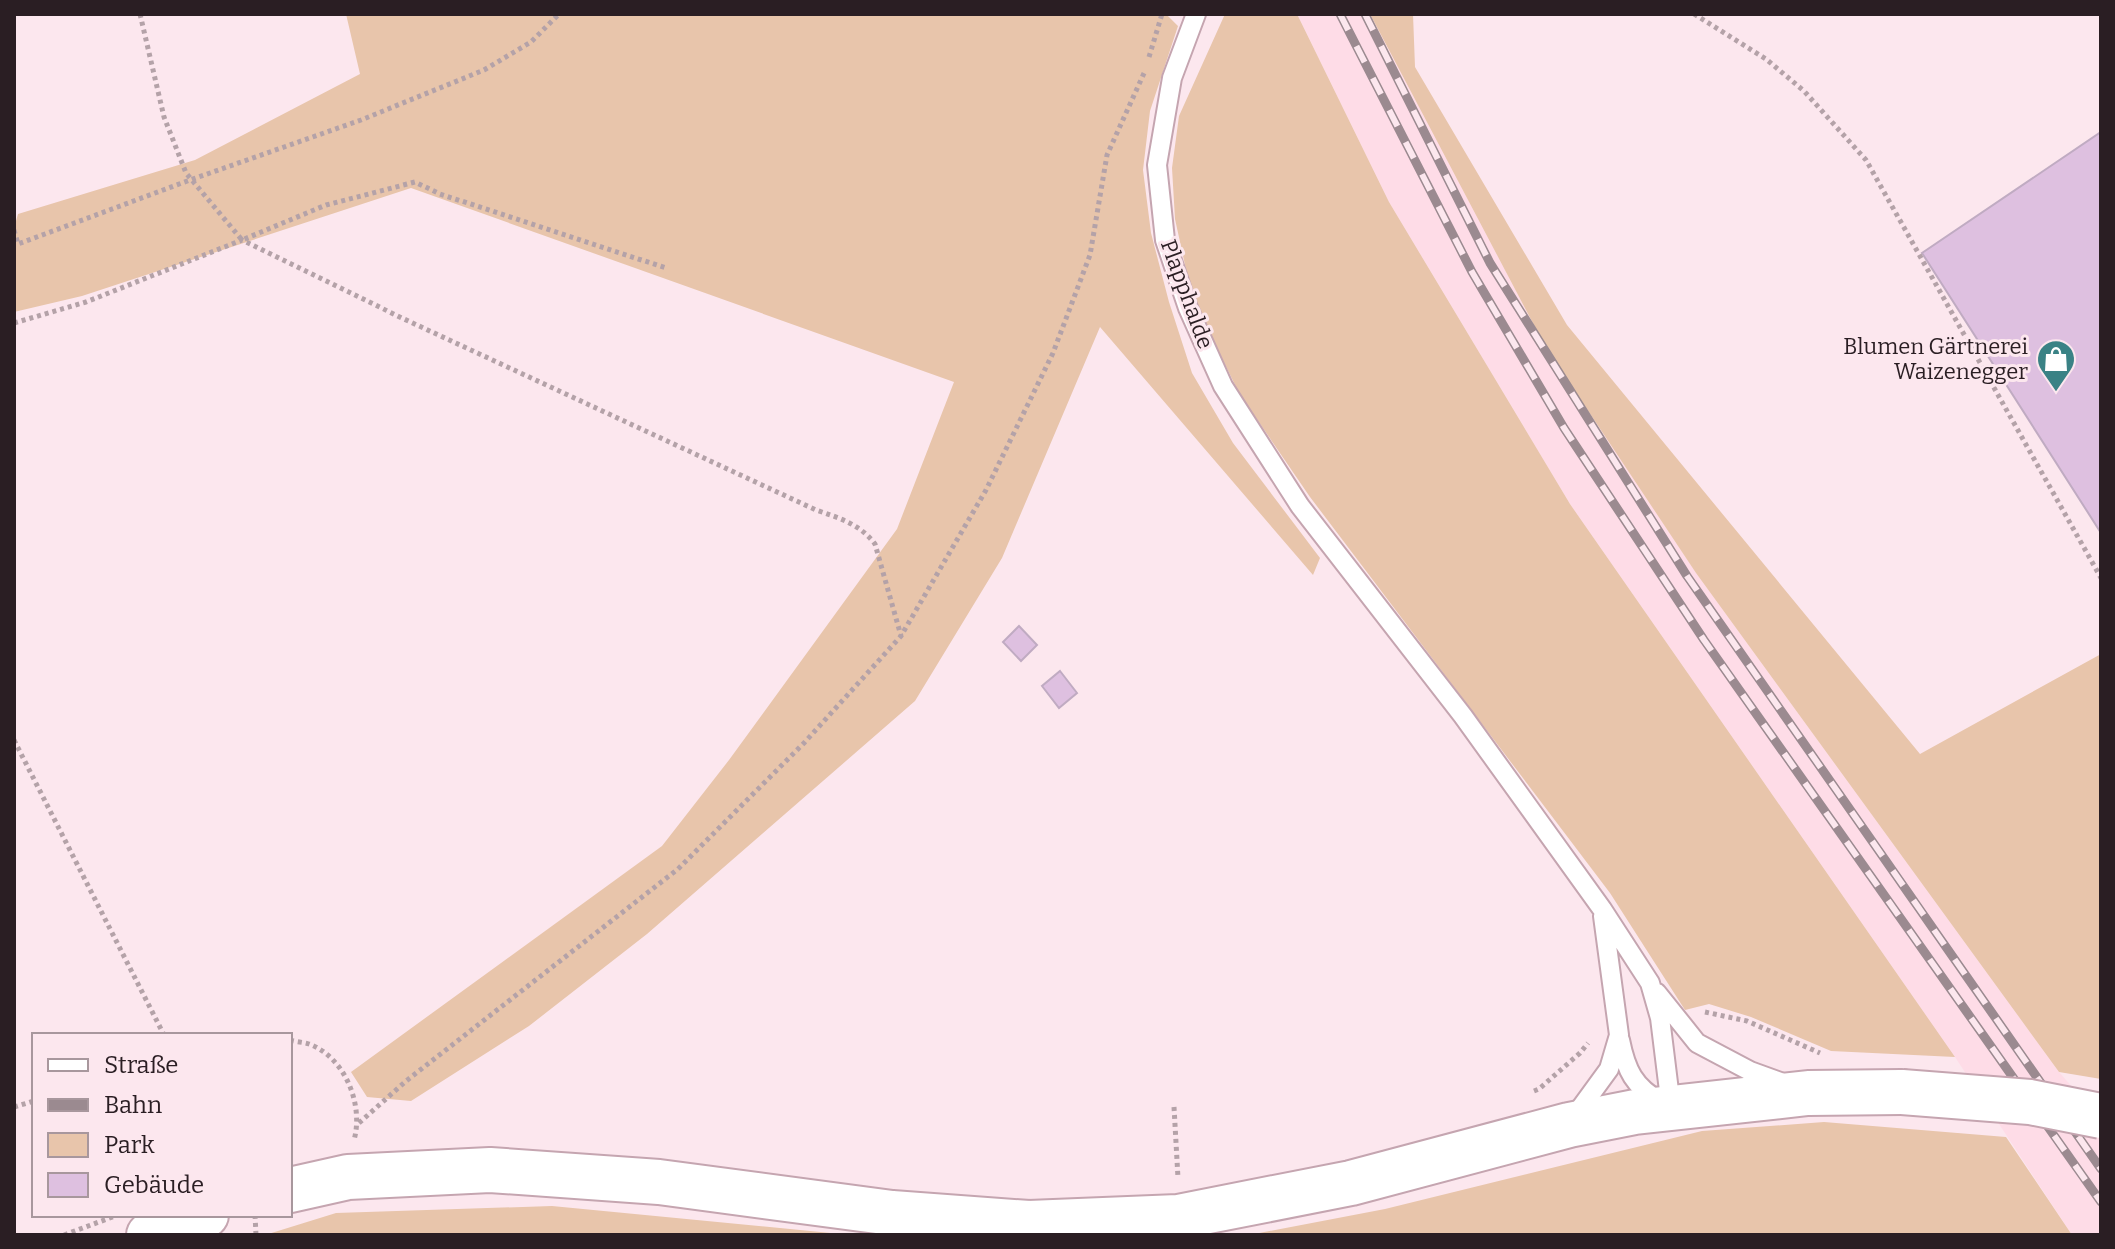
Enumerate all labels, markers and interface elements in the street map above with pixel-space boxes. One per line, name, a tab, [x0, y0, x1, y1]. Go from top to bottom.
street label: Plapphalde	[1155, 236, 1219, 352]
place label: Blumen Gärtnerei Waizenegger	[1843, 333, 2028, 385]
shop icon: Blumen Gärtnerei Waizenegger	[2035, 338, 2077, 393]
legend	[32, 1033, 292, 1217]
text: Straße	[104, 1051, 178, 1079]
text: Bahn	[104, 1091, 162, 1119]
text: Park	[104, 1131, 155, 1159]
text: Gebäude	[104, 1171, 204, 1199]

